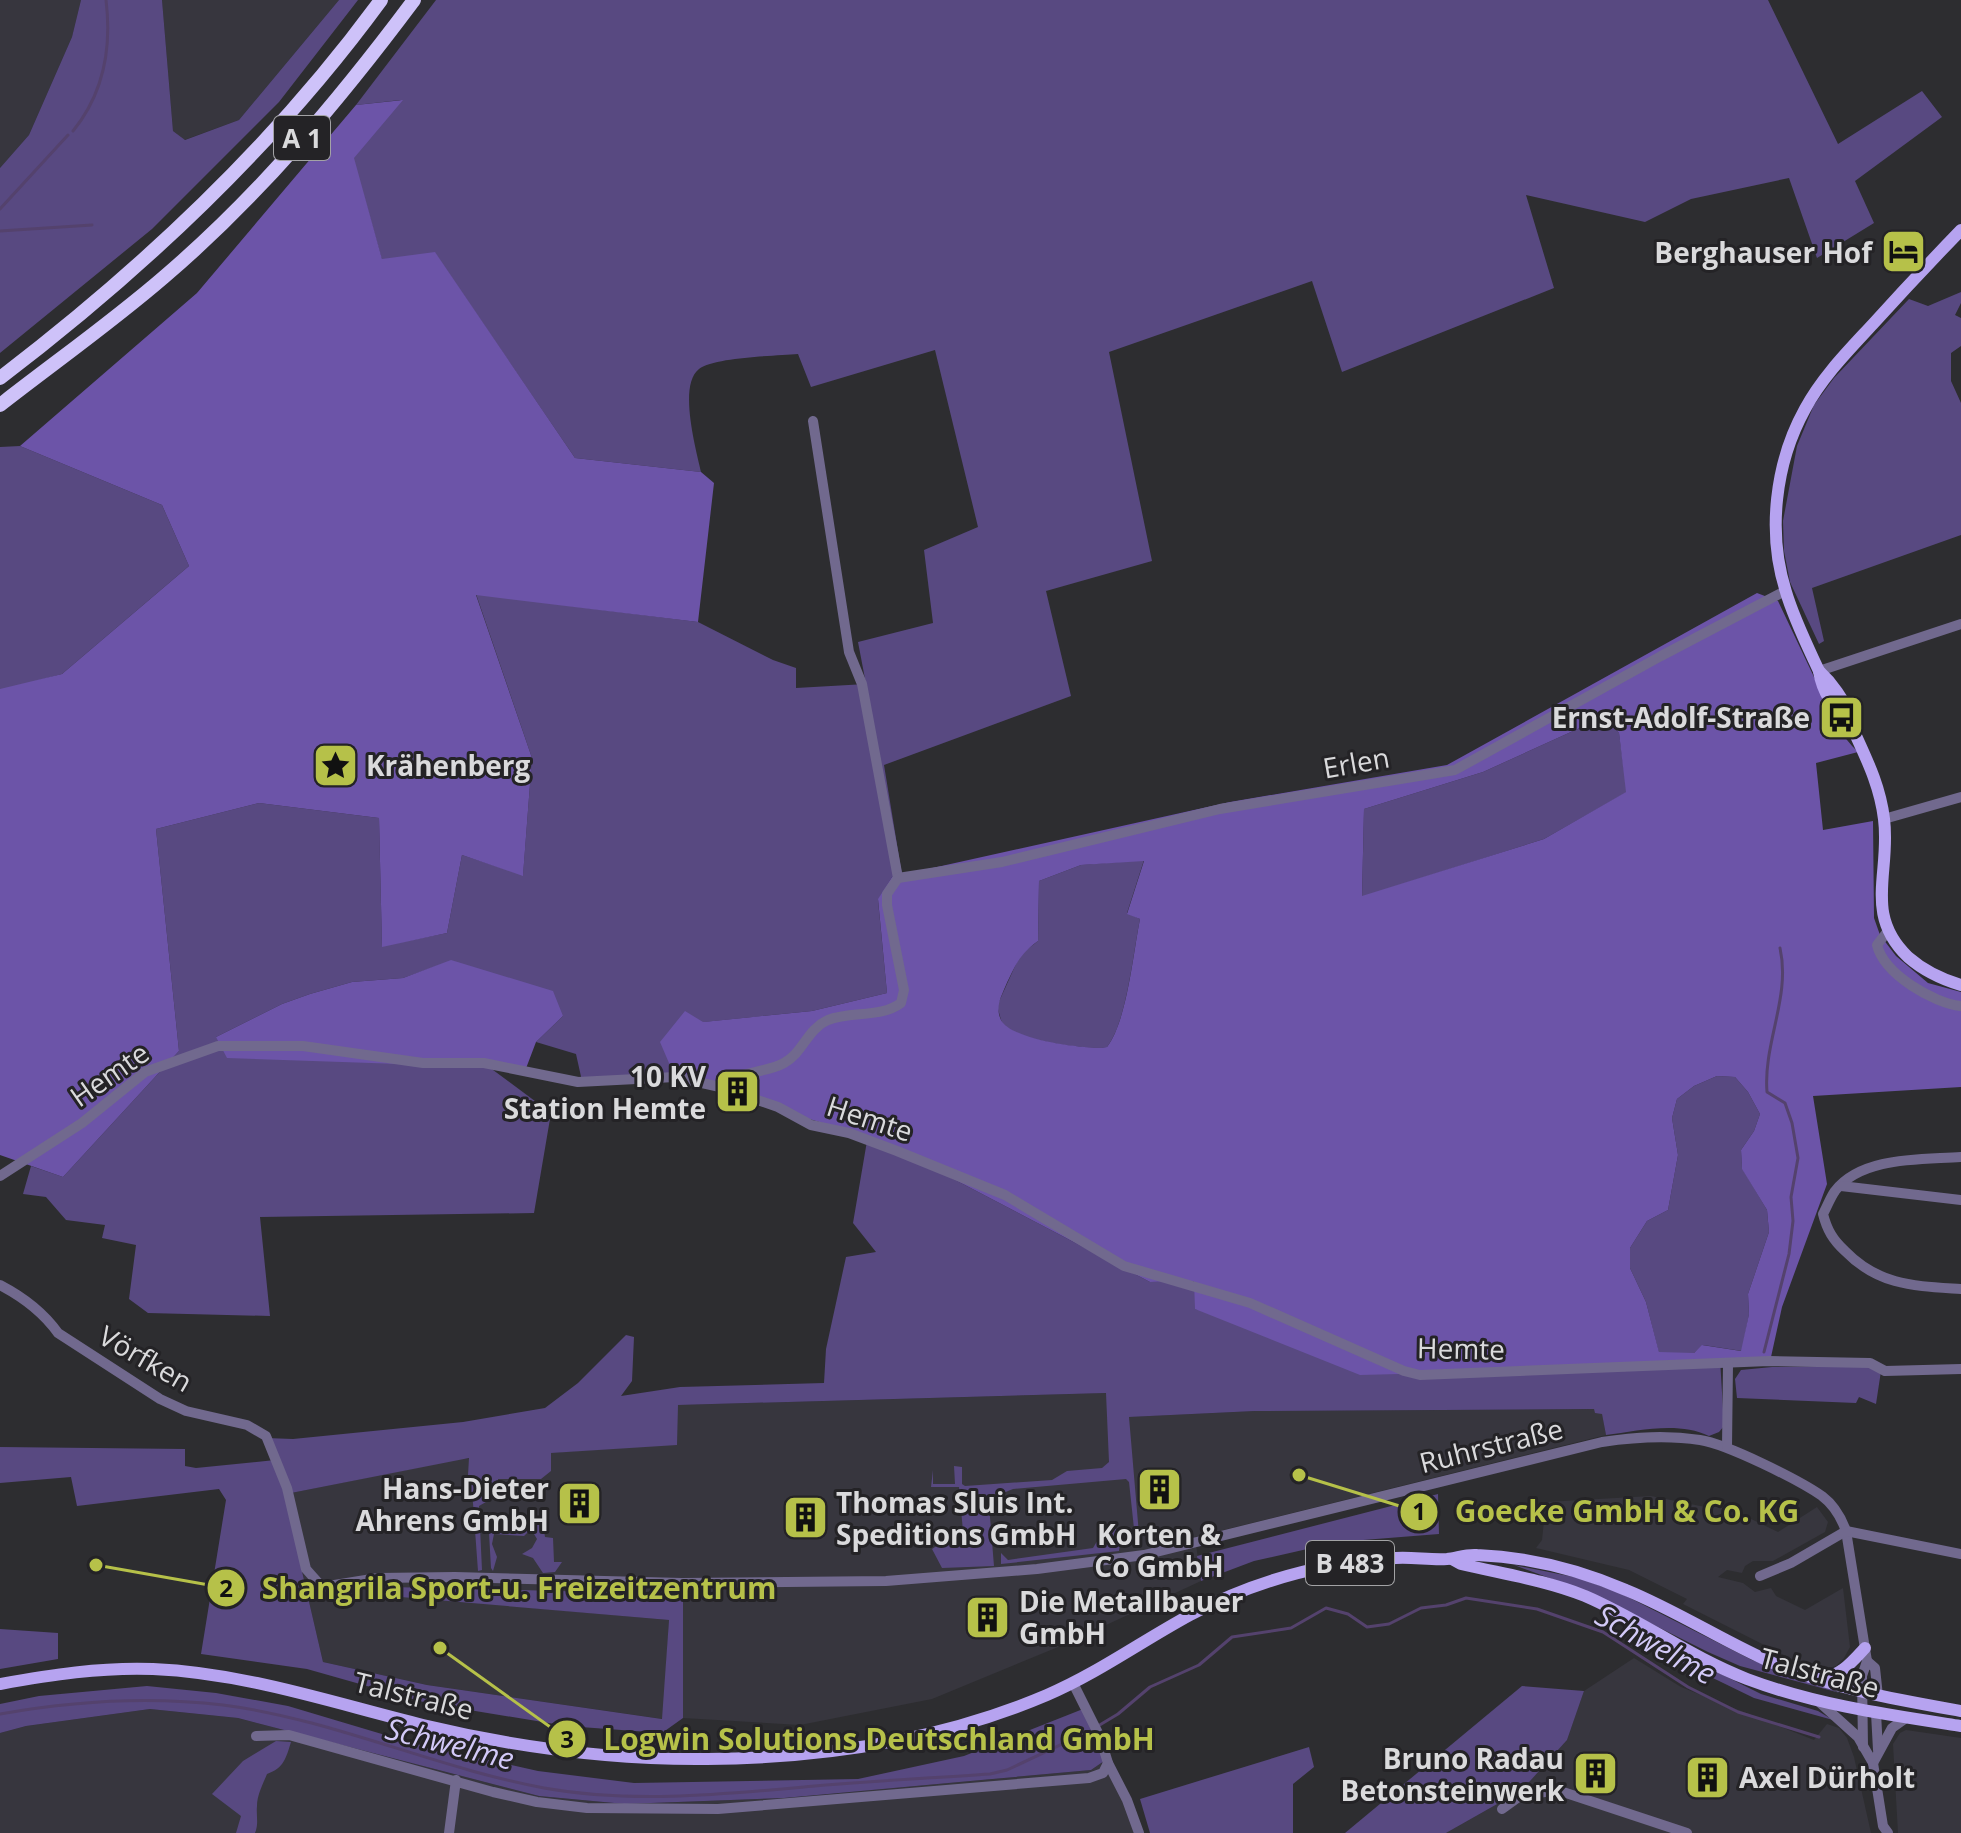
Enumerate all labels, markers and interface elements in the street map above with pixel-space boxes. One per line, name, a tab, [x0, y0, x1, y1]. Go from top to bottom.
road number: A 1	[274, 116, 330, 160]
hotel icon: Berghauser Hof	[1879, 228, 1927, 276]
place label: Berghauser Hof	[1654, 233, 1874, 271]
bus stop icon: Ernst-Adolf-Straße	[1817, 693, 1865, 741]
place label: Ernst-Adolf-Straße	[1552, 698, 1810, 736]
street label: Erlen	[1320, 737, 1392, 787]
place icon: Krähenberg	[311, 741, 359, 789]
place label: Krähenberg	[366, 746, 531, 784]
street label: Hemte	[62, 1033, 156, 1115]
place label: 10 KV Station Hemte	[504, 1057, 707, 1127]
building icon: 10 KV Station Hemte	[713, 1068, 761, 1116]
street label: Hemte	[822, 1086, 918, 1150]
street label: Vörfken	[92, 1316, 200, 1400]
street label: Hemte	[1417, 1328, 1505, 1368]
street label: Ruhrstraße	[1415, 1409, 1567, 1481]
building icon: Korten & Co GmbH	[1135, 1465, 1183, 1513]
place label: Hans-Dieter Ahrens GmbH	[356, 1469, 549, 1539]
building icon: Hans-Dieter Ahrens GmbH	[556, 1480, 604, 1528]
place label: Thomas Sluis Int. Speditions GmbH	[836, 1483, 1077, 1553]
callout: Goecke GmbH & Co. KG	[1399, 1485, 1816, 1539]
text: Goecke GmbH & Co. KG	[1455, 1490, 1799, 1531]
building icon: Thomas Sluis Int. Speditions GmbH	[781, 1494, 829, 1542]
text: 1	[1412, 1494, 1426, 1527]
place label: Korten & Co GmbH	[1094, 1515, 1224, 1585]
road number: B 483	[1306, 1541, 1394, 1585]
callout: Shangrila Sport-u. Freizeitzentrum	[206, 1561, 793, 1615]
text: Shangrila Sport-u. Freizeitzentrum	[262, 1567, 776, 1608]
text: 2	[219, 1571, 233, 1604]
place label: Die Metallbauer GmbH	[1019, 1582, 1244, 1652]
building icon: Die Metallbauer GmbH	[964, 1593, 1012, 1641]
water label: Schwelme	[1589, 1594, 1723, 1694]
street label: Talstraße	[1756, 1638, 1884, 1706]
street label: Talstraße	[350, 1662, 478, 1728]
water label: Schwelme	[381, 1707, 519, 1779]
callout: Logwin Solutions Deutschland GmbH	[547, 1712, 1170, 1766]
text: Logwin Solutions Deutschland GmbH	[603, 1718, 1155, 1759]
text: 3	[560, 1722, 574, 1755]
place label: Bruno Radau Betonsteinwerk	[1341, 1739, 1565, 1809]
building icon: Bruno Radau Betonsteinwerk	[1571, 1750, 1619, 1798]
building icon: Axel Dürholt	[1684, 1753, 1732, 1801]
place label: Axel Dürholt	[1739, 1758, 1915, 1796]

